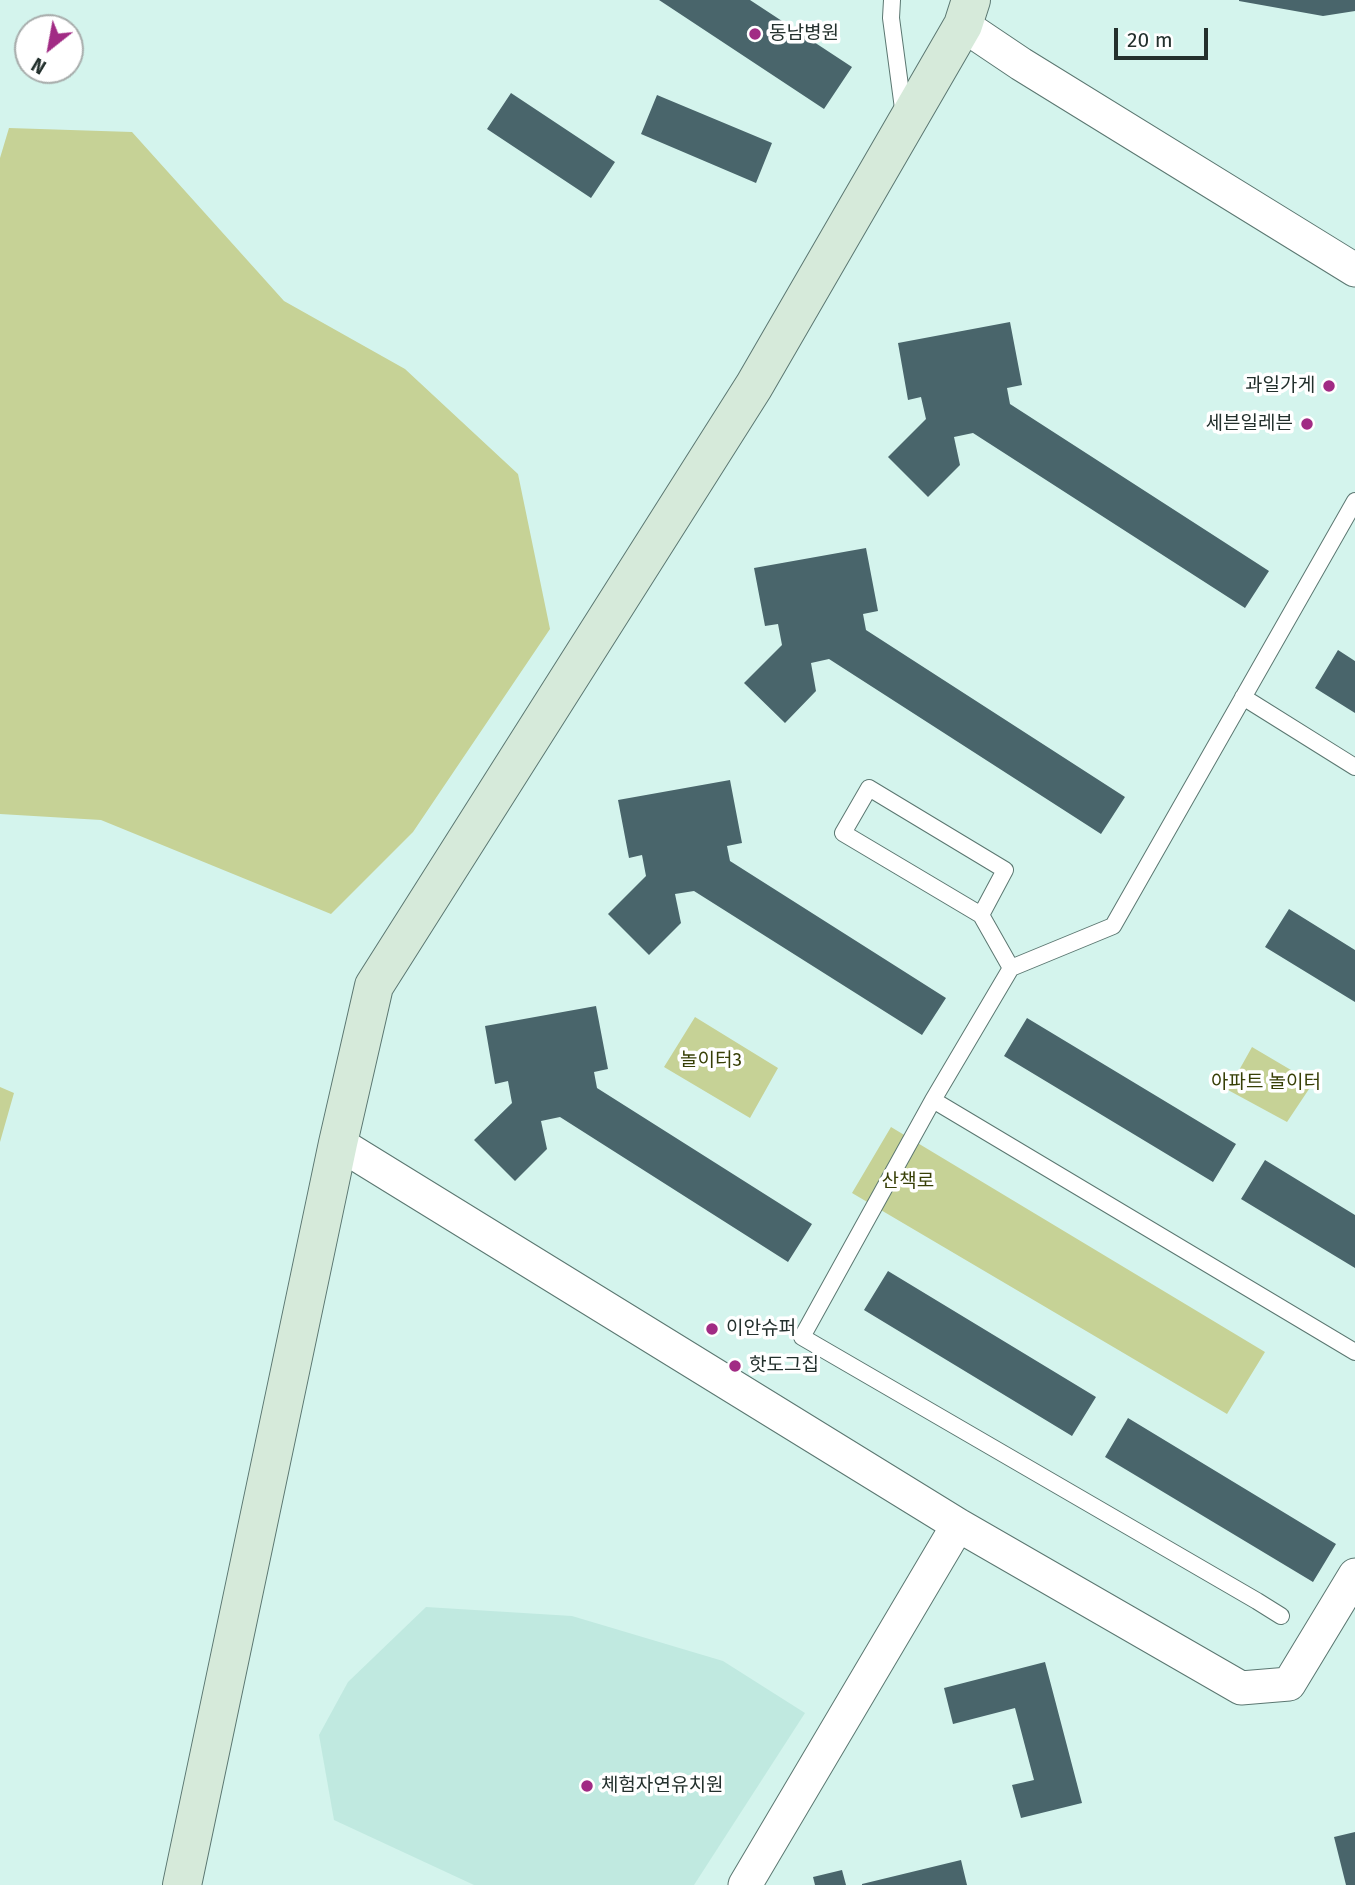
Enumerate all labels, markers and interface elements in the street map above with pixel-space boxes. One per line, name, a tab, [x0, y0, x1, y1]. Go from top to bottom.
north arrow	[14, 14, 84, 84]
scale bar	[1117, 14, 1212, 58]
place label: 동남병원	[769, 23, 839, 45]
marker: 동남병원	[747, 26, 763, 42]
text: 20 m	[1127, 27, 1173, 53]
text: N	[28, 53, 50, 79]
place label: 과일가게	[1245, 375, 1315, 397]
marker: 과일가게	[1321, 378, 1337, 394]
place label: 세븐일레븐	[1206, 413, 1293, 435]
marker: 세븐일레븐	[1299, 416, 1315, 432]
park label: 놀이터3	[680, 1050, 742, 1072]
park label: 아파트 놀이터	[1211, 1072, 1321, 1094]
park label: 산책로	[882, 1171, 934, 1193]
place label: 이안슈퍼	[726, 1318, 796, 1340]
marker: 이안슈퍼	[704, 1321, 720, 1337]
place label: 핫도그집	[749, 1355, 819, 1377]
marker: 핫도그집	[727, 1358, 743, 1374]
place label: 체험자연유치원	[601, 1775, 723, 1797]
marker: 체험자연유치원	[579, 1778, 595, 1794]

